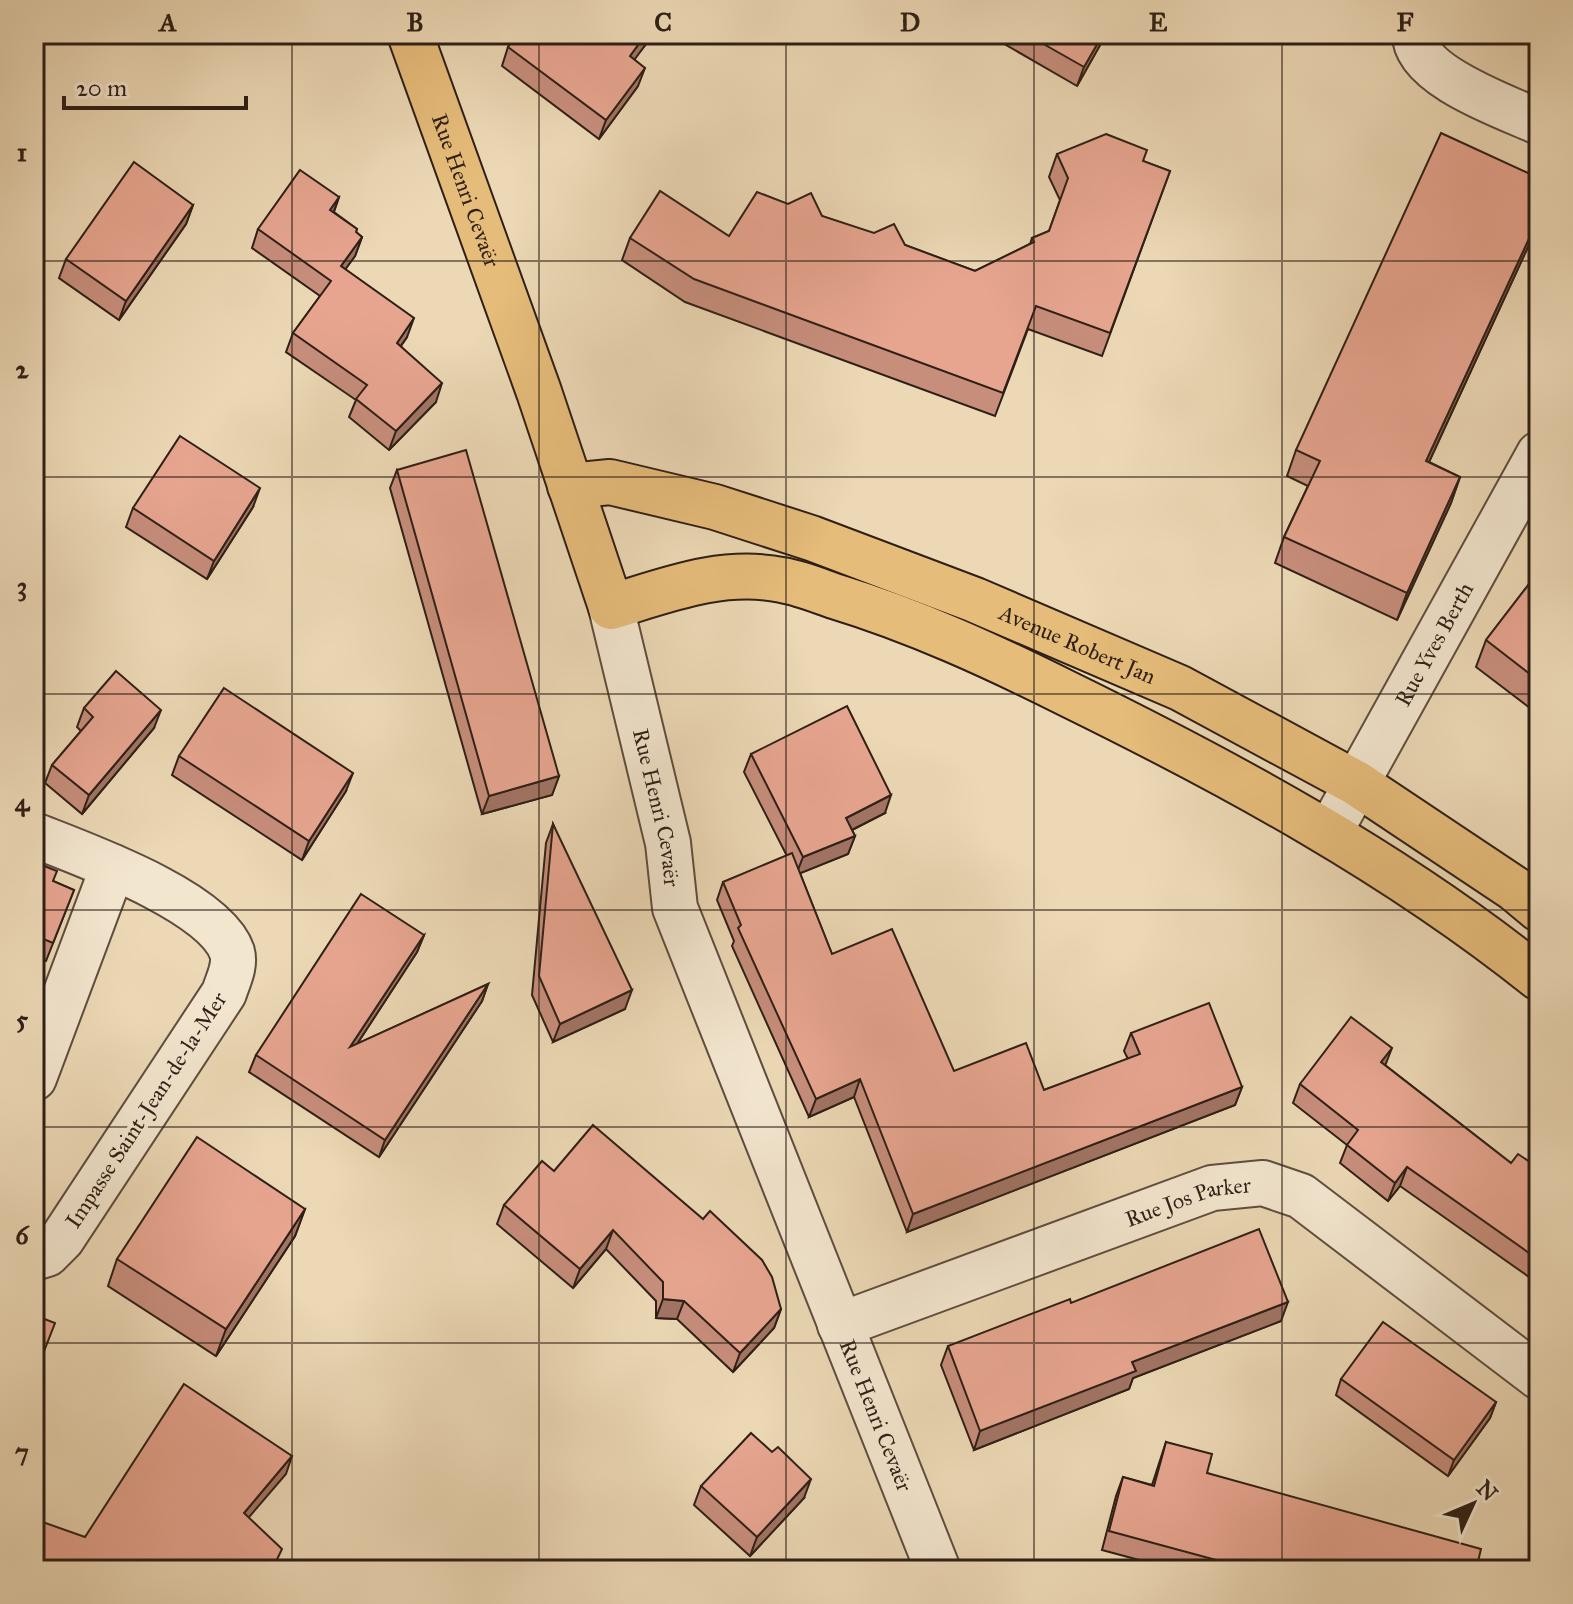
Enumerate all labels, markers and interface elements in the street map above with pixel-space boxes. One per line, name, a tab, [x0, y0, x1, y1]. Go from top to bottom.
text: A	[157, 6, 177, 38]
text: B	[406, 6, 424, 38]
text: C	[654, 6, 672, 38]
text: D	[900, 6, 920, 38]
text: E	[1149, 6, 1168, 38]
text: F	[1397, 6, 1414, 38]
scale bar	[64, 60, 246, 110]
text: 20 m	[76, 73, 127, 103]
street label: Rue Henri Cevaër	[426, 110, 507, 271]
text: 1	[17, 136, 27, 168]
text: 2	[16, 353, 30, 385]
text: 3	[17, 570, 27, 602]
street label: Rue Yves Berth	[1389, 577, 1479, 711]
street label: Avenue Robert Jan	[994, 598, 1160, 690]
street label: Rue Henri Cevaër	[627, 726, 686, 889]
text: 4	[15, 786, 31, 818]
street label: Impasse Saint-Jean-de-la-Mer	[60, 986, 233, 1233]
text: 5	[16, 1003, 29, 1035]
street label: Rue Jos Parker	[1121, 1171, 1253, 1232]
text: 6	[15, 1219, 30, 1251]
street label: Rue Henri Cevaër	[834, 1335, 919, 1496]
text: 7	[15, 1436, 29, 1468]
north arrow	[1433, 1464, 1513, 1544]
text: N	[1471, 1474, 1503, 1507]

